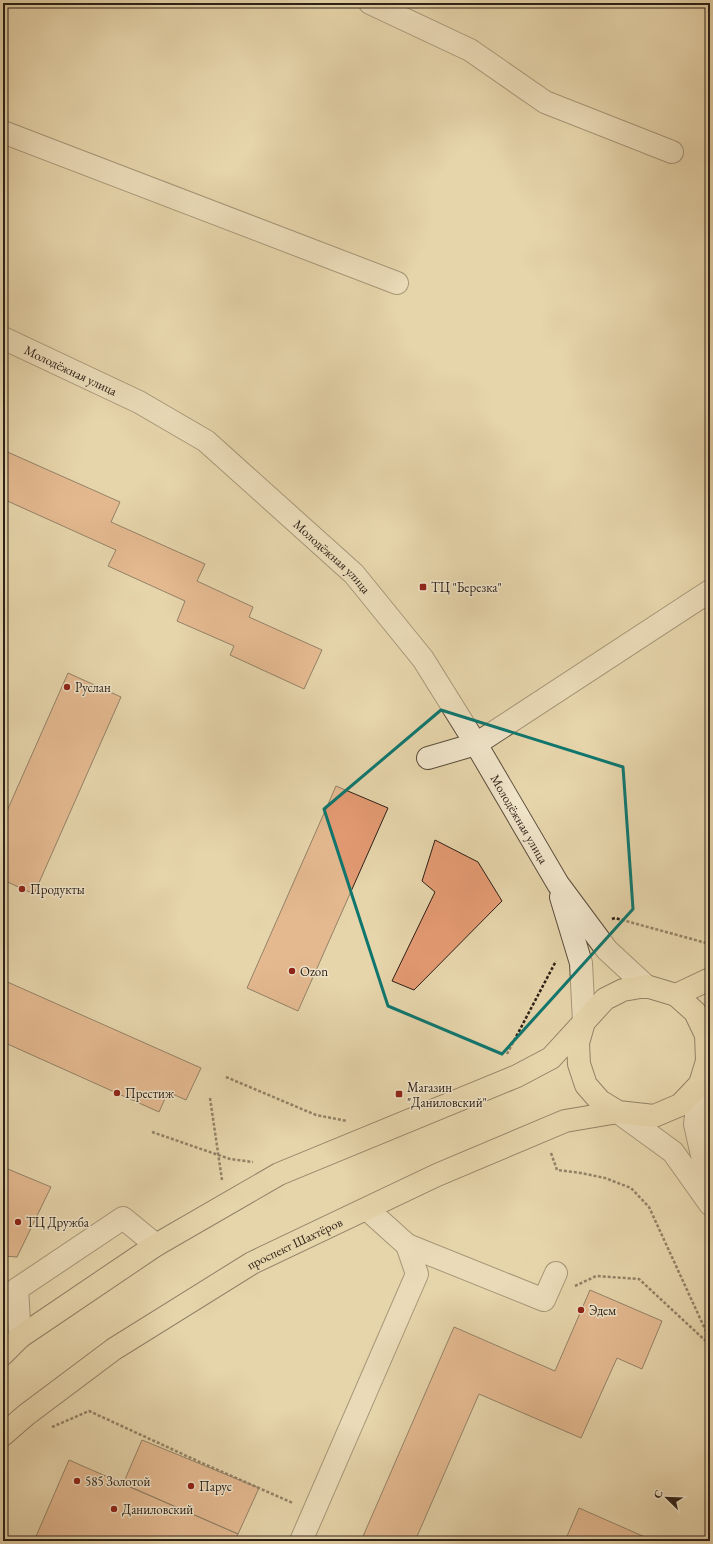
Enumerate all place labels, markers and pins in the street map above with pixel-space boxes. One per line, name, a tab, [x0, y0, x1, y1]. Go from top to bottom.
place label: ТЦ "Березка"	[431, 579, 502, 596]
marker: ТЦ "Березка"	[418, 582, 428, 592]
place label: Руслан	[75, 679, 111, 696]
marker: Руслан	[62, 682, 72, 692]
place label: Продукты	[30, 881, 85, 898]
marker: Продукты	[17, 884, 27, 894]
place label: Ozon	[300, 963, 328, 980]
marker: Ozon	[287, 966, 297, 976]
place label: Магазин "Даниловский"	[407, 1079, 487, 1111]
place label: Престиж	[125, 1085, 174, 1102]
marker: Престиж	[112, 1088, 122, 1098]
marker: Магазин "Даниловский"	[394, 1089, 404, 1099]
place label: ТЦ Дружба	[26, 1214, 90, 1231]
marker: ТЦ Дружба	[13, 1217, 23, 1227]
place label: Эдем	[589, 1302, 616, 1319]
marker: Эдем	[576, 1305, 586, 1315]
place label: 585 Золотой	[85, 1473, 151, 1490]
marker: 585 Золотой	[72, 1476, 82, 1486]
place label: Парус	[199, 1478, 232, 1495]
marker: Парус	[186, 1481, 196, 1491]
place label: Даниловский	[122, 1501, 193, 1518]
marker: Даниловский	[109, 1504, 119, 1514]

